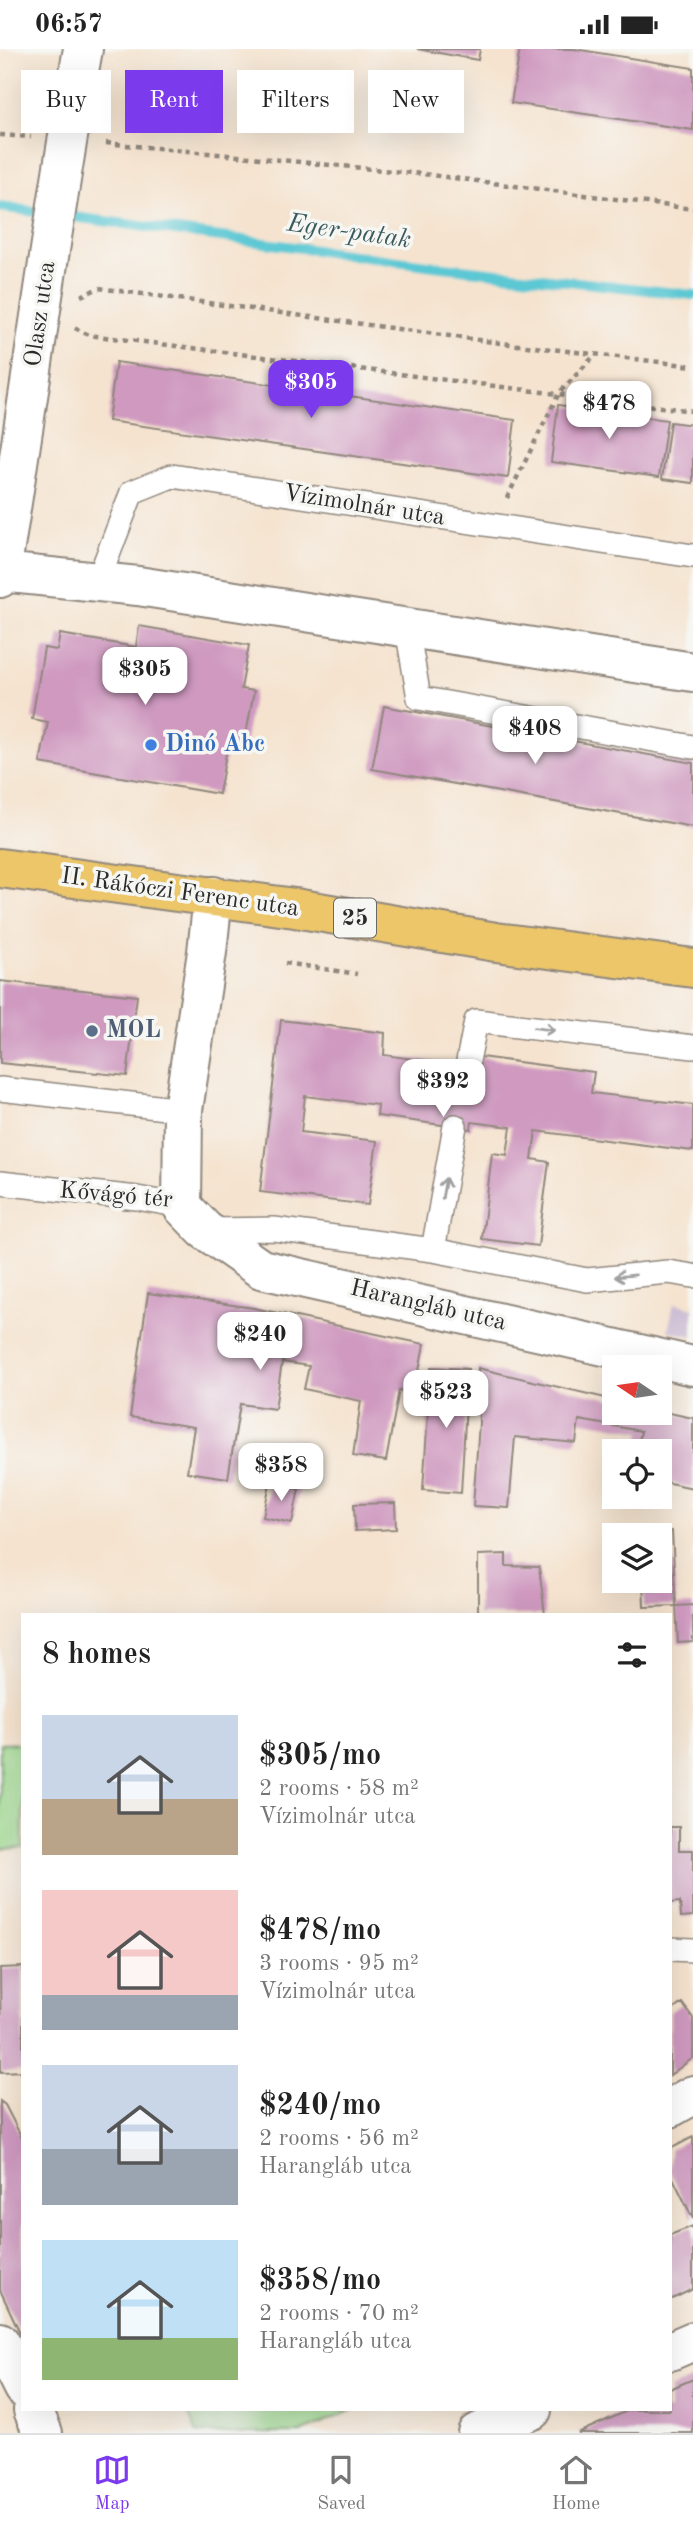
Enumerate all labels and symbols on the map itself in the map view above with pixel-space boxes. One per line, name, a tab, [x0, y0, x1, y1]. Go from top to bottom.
water label: Eger-patak	[284, 210, 413, 254]
street label: Olasz utca	[22, 260, 60, 368]
pin: $305	[270, 361, 352, 420]
pin: $478	[568, 381, 650, 441]
street label: Vízimolnár utca	[281, 481, 447, 531]
pin: $305	[104, 647, 186, 707]
pin: $408	[494, 707, 576, 766]
place label: Dinó Abc	[165, 733, 265, 757]
marker: Dinó Abc	[143, 737, 159, 753]
street label: II. Rákóczi Ferenc utca	[59, 864, 301, 922]
road number: 25	[334, 898, 376, 937]
place label: MOL	[106, 1019, 161, 1043]
marker: MOL	[84, 1023, 100, 1039]
one-way arrow	[532, 1023, 555, 1036]
pin: $392	[402, 1059, 484, 1119]
one-way arrow	[438, 1177, 451, 1200]
street label: Kővágó tér	[58, 1179, 174, 1213]
one-way arrow	[615, 1270, 637, 1283]
street label: Harangláb utca	[348, 1276, 508, 1336]
pin: $240	[219, 1313, 301, 1372]
north arrow	[602, 1355, 672, 1425]
pin: $523	[405, 1371, 487, 1430]
pin: $358	[240, 1443, 322, 1503]

